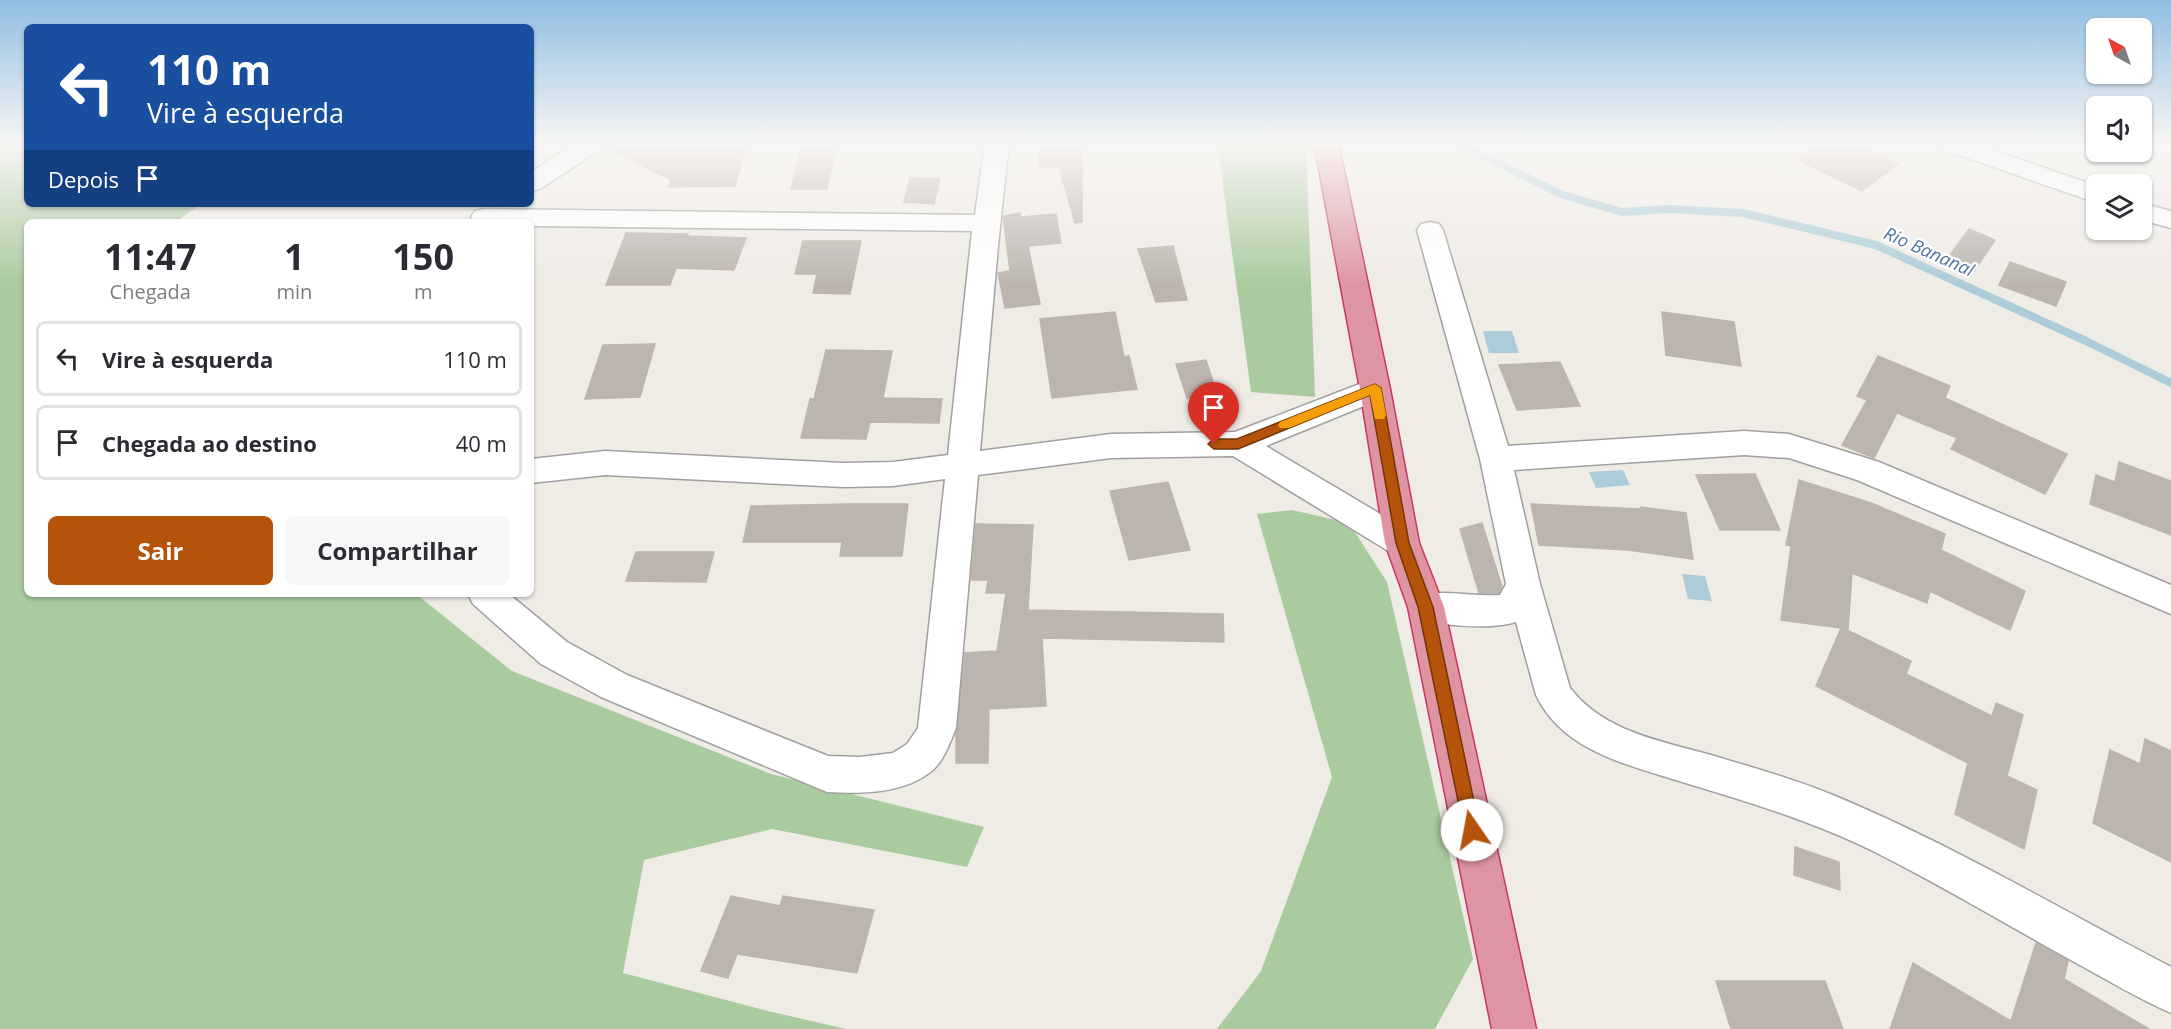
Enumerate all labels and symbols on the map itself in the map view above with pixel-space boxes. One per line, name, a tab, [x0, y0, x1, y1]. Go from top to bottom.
north arrow	[2086, 18, 2152, 84]
water label: Rio Bananal	[1881, 221, 1979, 282]
pin	[1188, 382, 1239, 444]
position arrow	[1440, 798, 1504, 862]

